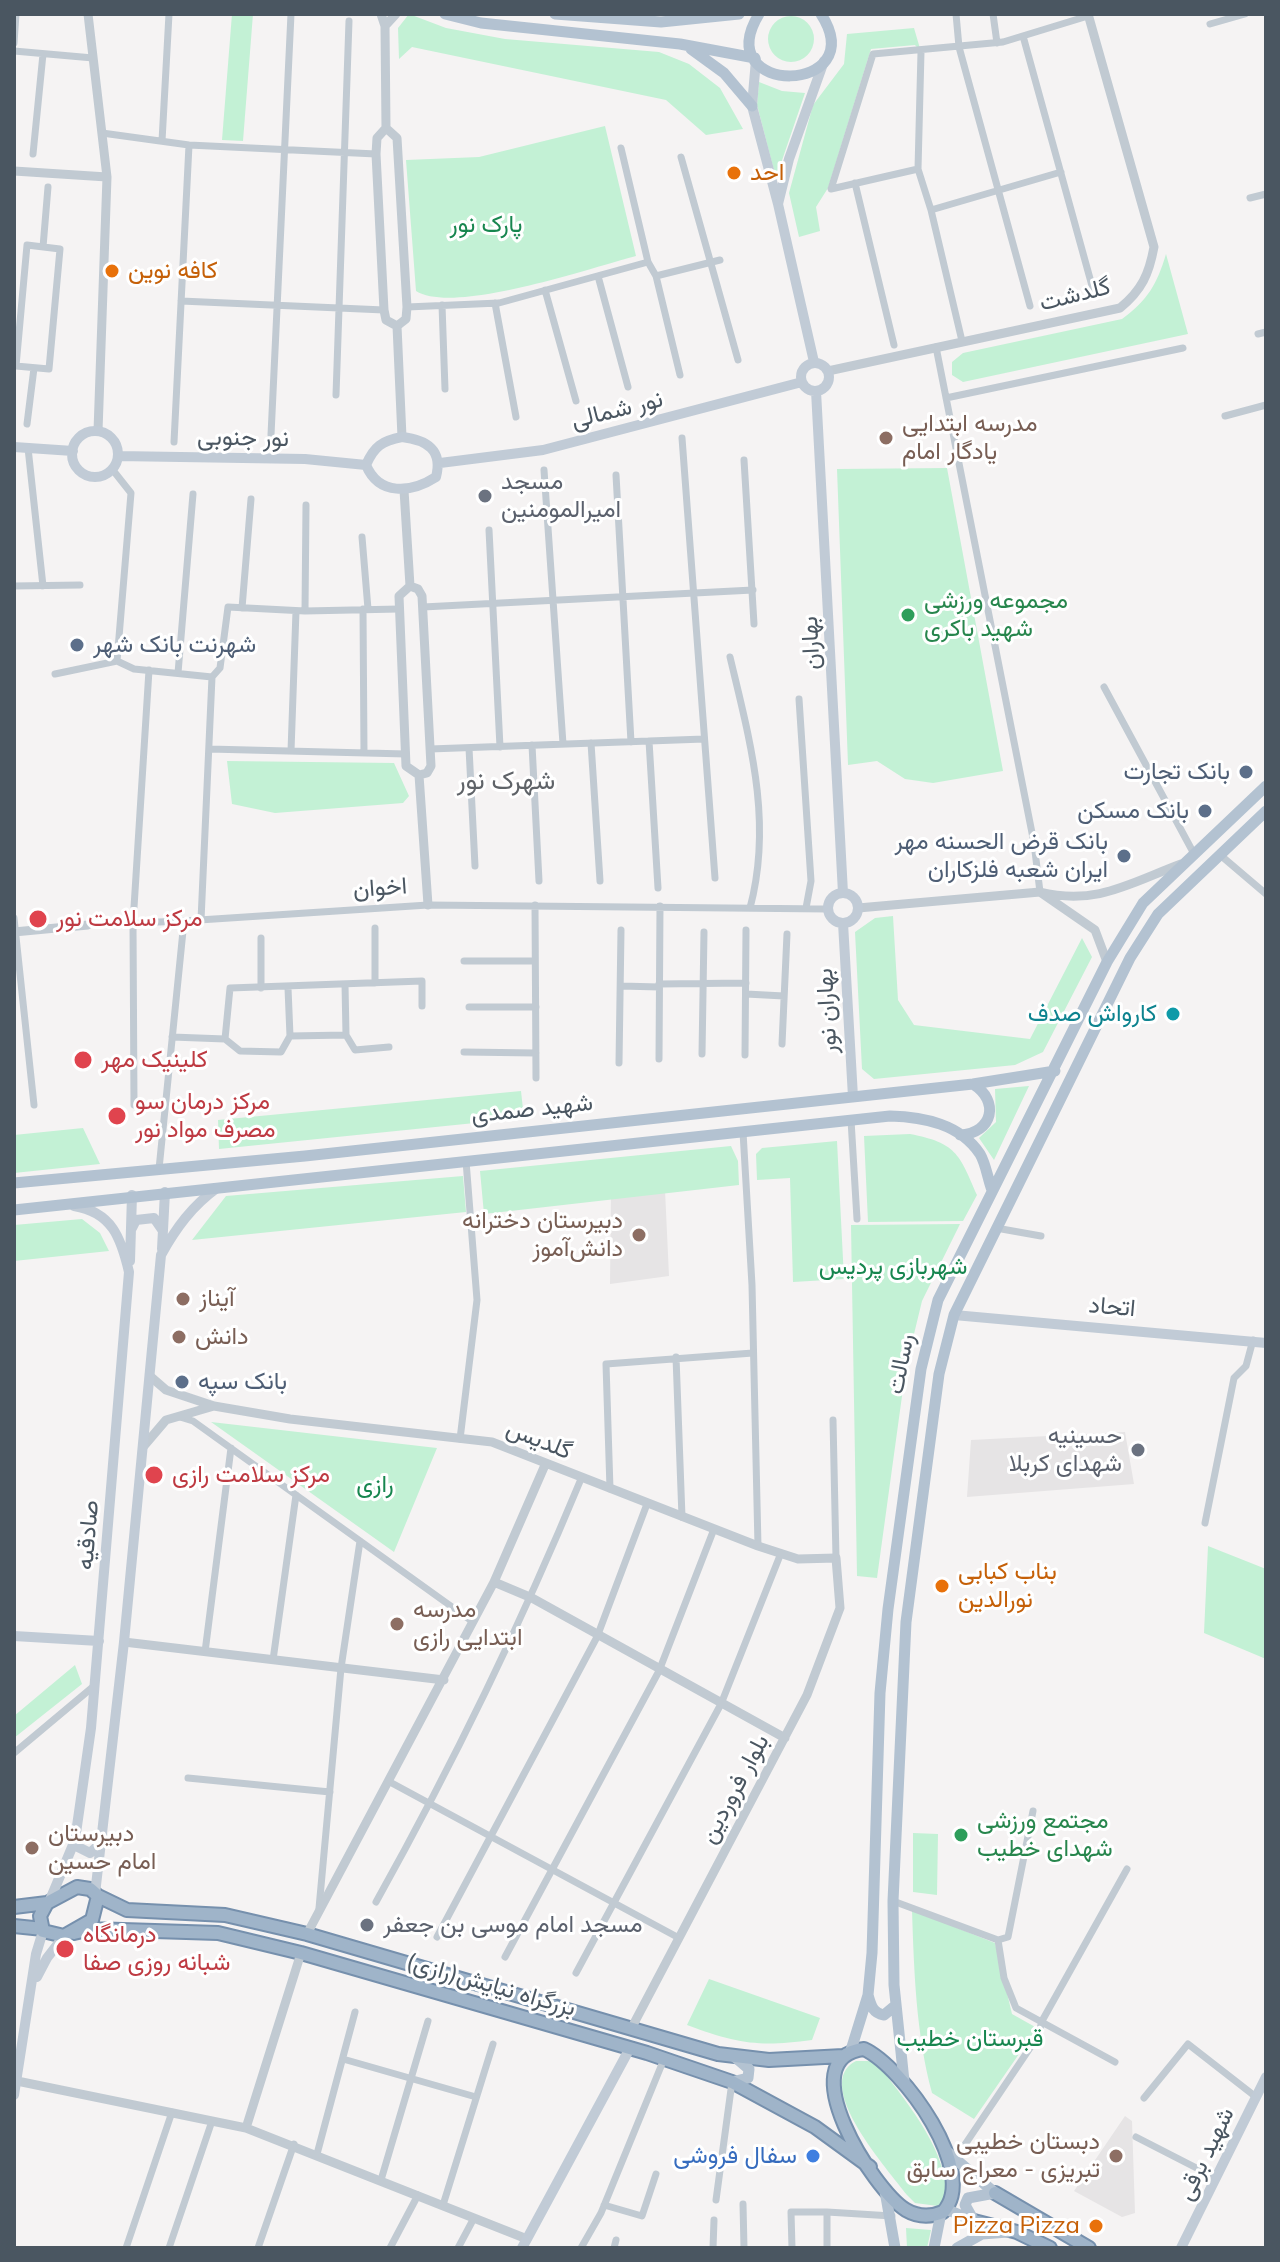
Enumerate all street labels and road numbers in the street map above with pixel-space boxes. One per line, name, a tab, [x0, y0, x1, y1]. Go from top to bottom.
street label: گلدشت	[1036, 272, 1114, 318]
street label: نور شمالی	[568, 385, 666, 435]
street label: نور جنوبی	[197, 423, 289, 453]
street label: بهاران	[795, 615, 827, 671]
street label: اخوان	[352, 872, 408, 904]
street label: بهاران نور	[810, 967, 844, 1055]
street label: شهید صمدی	[470, 1088, 594, 1130]
street label: اتحاد	[1087, 1291, 1137, 1323]
street label: رسالت	[881, 1331, 921, 1397]
street label: گلدیس	[502, 1414, 576, 1466]
street label: صادقیه	[71, 1499, 105, 1571]
street label: بلوار فروردین	[694, 1730, 776, 1848]
street label: بزرگراه نیایش(رازی)	[403, 1947, 579, 2023]
street label: شهید برقی	[1171, 2103, 1241, 2205]

